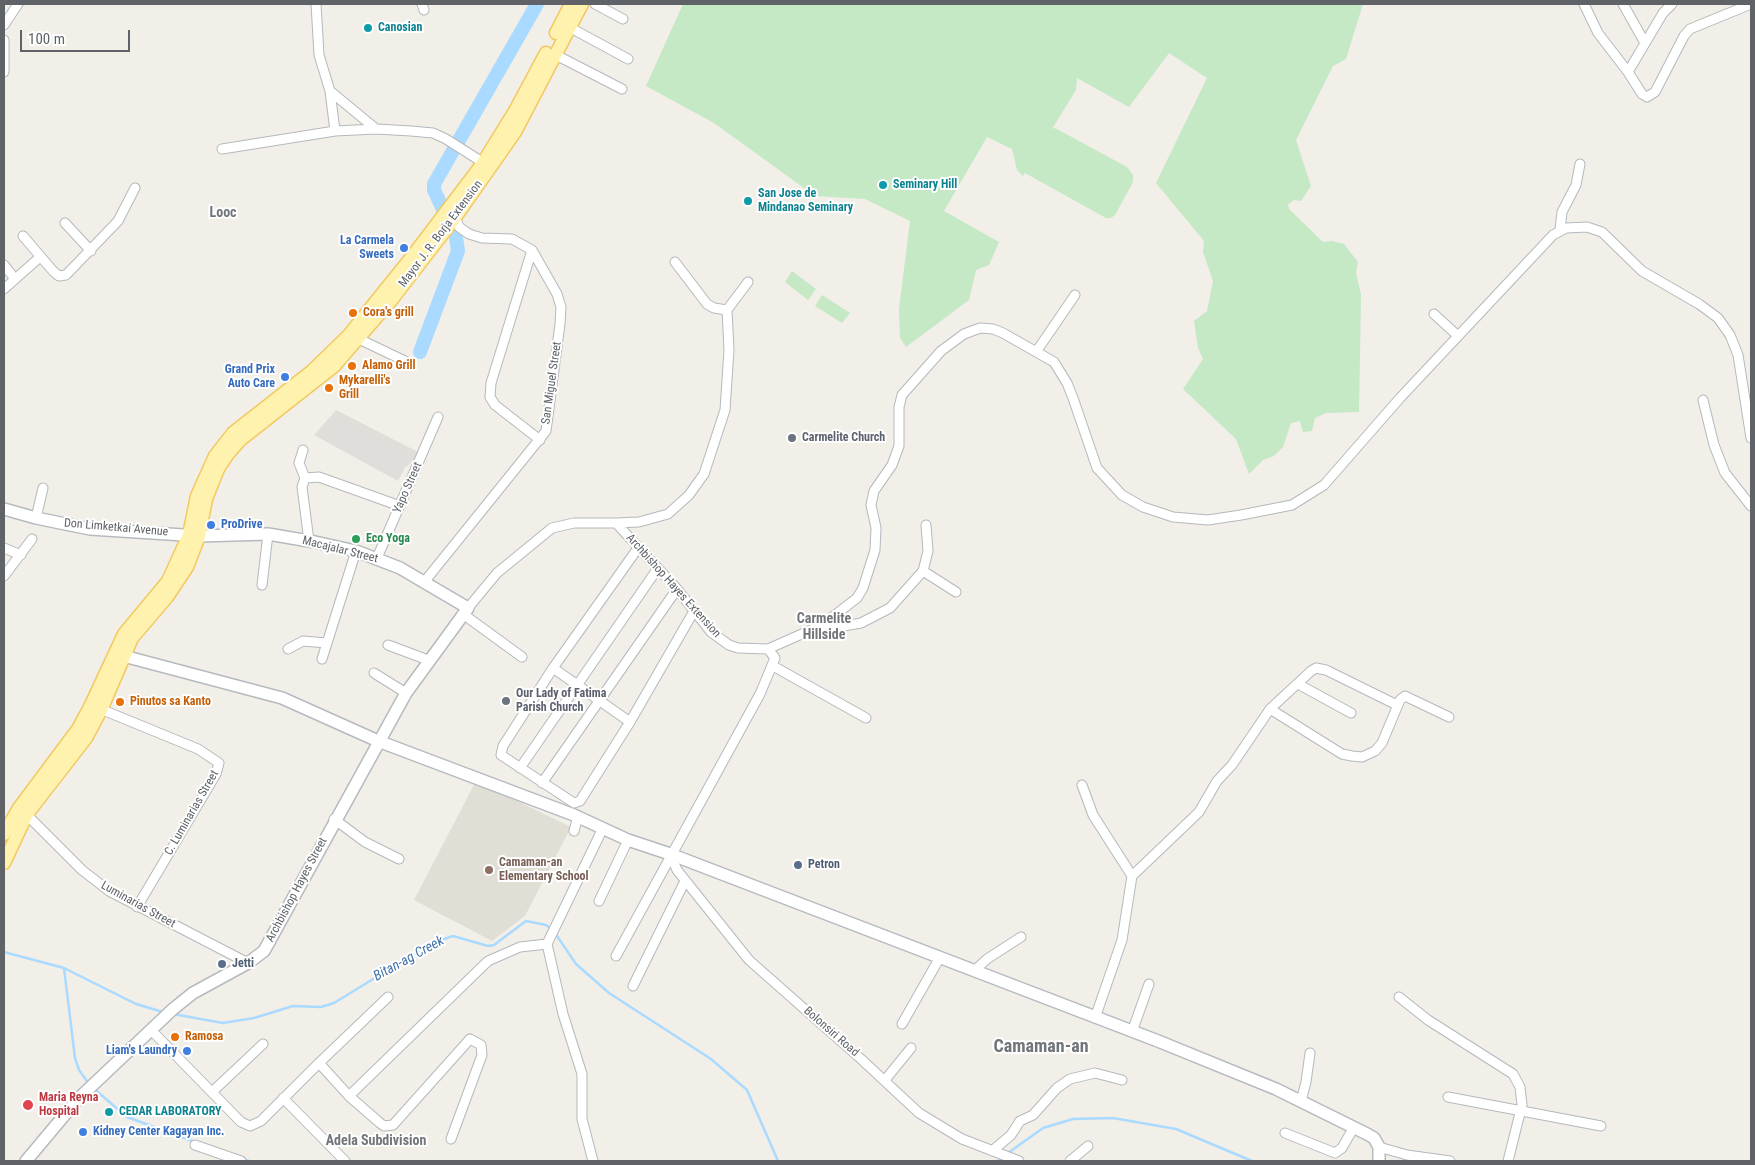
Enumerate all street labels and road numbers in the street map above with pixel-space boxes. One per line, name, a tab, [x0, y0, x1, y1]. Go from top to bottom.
street label: Mayor J. R. Borja Extension	[396, 178, 486, 290]
street label: San Miguel Street	[539, 341, 565, 425]
street label: Yapo Street	[390, 460, 426, 516]
street label: Don Limketkai Avenue	[63, 516, 169, 540]
street label: Archbishop Hayes Extension	[623, 531, 723, 641]
street label: Macajalar Street	[301, 534, 379, 566]
street label: C. Luminarias Street	[162, 768, 222, 858]
street label: Archbishop Hayes Street	[263, 835, 331, 945]
street label: Luminarias Street	[98, 879, 178, 931]
street label: Bolonsiri Road	[800, 1004, 862, 1060]

